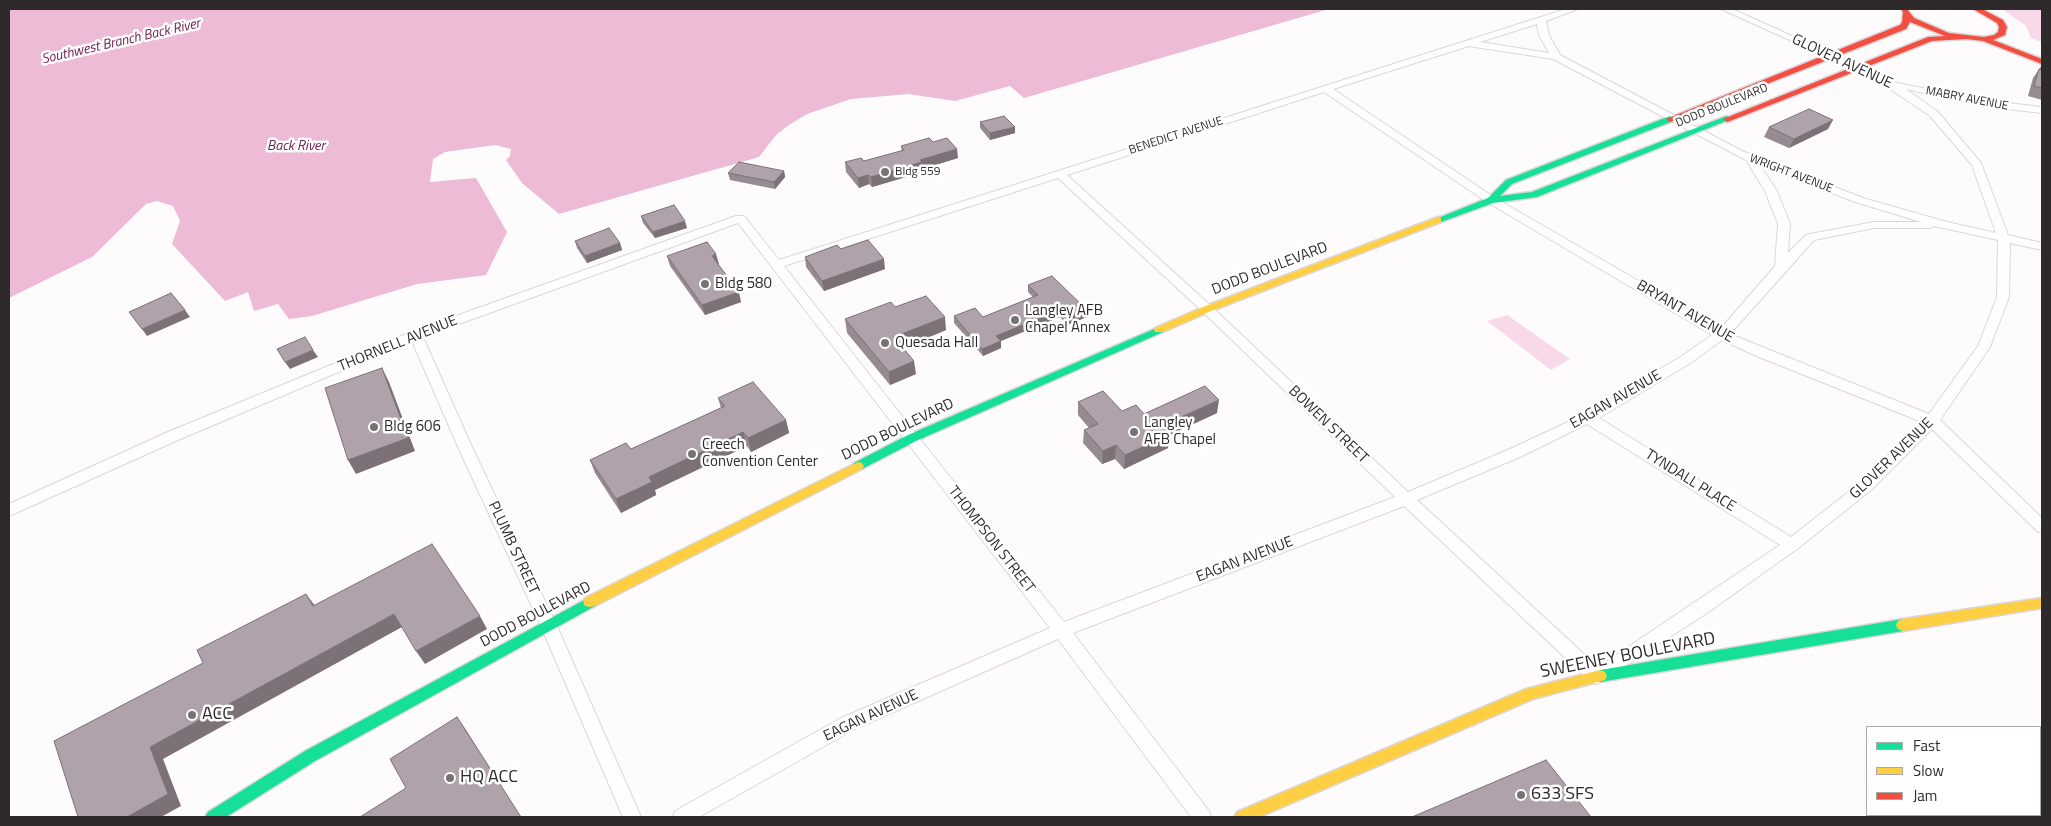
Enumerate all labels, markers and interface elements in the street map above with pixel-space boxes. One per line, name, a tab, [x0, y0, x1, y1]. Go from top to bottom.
water label: Southwest Branch Back River	[40, 16, 202, 68]
street label: GLOVER AVENUE	[1789, 31, 1895, 93]
street label: DODD BOULEVARD	[1674, 81, 1770, 131]
street label: MABRY AVENUE	[1925, 84, 2009, 114]
street label: BENEDICT AVENUE	[1127, 114, 1225, 158]
water label: Back River	[267, 139, 325, 155]
street label: WRIGHT AVENUE	[1747, 151, 1835, 197]
place label: Bldg 559	[895, 165, 940, 179]
marker: Bldg 559	[879, 166, 891, 178]
street label: DODD BOULEVARD	[1210, 239, 1330, 299]
place label: Bldg 580	[715, 275, 772, 293]
street label: BRYANT AVENUE	[1633, 277, 1737, 347]
marker: Bldg 580	[699, 278, 711, 290]
place label: Langley AFB Chapel Annex	[1025, 302, 1110, 337]
street label: THORNELL AVENUE	[336, 312, 460, 376]
marker: Langley AFB Chapel Annex	[1009, 314, 1021, 326]
place label: Quesada Hall	[895, 334, 978, 352]
marker: Quesada Hall	[879, 337, 891, 349]
street label: EAGAN AVENUE	[1567, 367, 1665, 433]
street label: BOWEN STREET	[1284, 382, 1372, 468]
street label: DODD BOULEVARD	[839, 395, 957, 465]
place label: Langley AFB Chapel	[1144, 414, 1216, 449]
street label: GLOVER AVENUE	[1847, 415, 1937, 503]
place label: Bldg 606	[384, 418, 441, 436]
marker: Bldg 606	[368, 421, 380, 433]
marker: Langley AFB Chapel	[1128, 426, 1140, 438]
place label: Creech Convention Center	[702, 436, 818, 471]
street label: TYNDALL PLACE	[1641, 446, 1739, 516]
marker: Creech Convention Center	[686, 448, 698, 460]
street label: THOMPSON STREET	[944, 483, 1038, 597]
street label: PLUMB STREET	[484, 499, 542, 597]
street label: EAGAN AVENUE	[1194, 533, 1296, 587]
street label: DODD BOULEVARD	[478, 578, 594, 652]
street label: SWEENEY BOULEVARD	[1539, 628, 1717, 684]
street label: EAGAN AVENUE	[821, 686, 921, 746]
place label: ACC	[202, 704, 232, 726]
marker: ACC	[186, 709, 198, 721]
legend	[1866, 726, 2041, 816]
text: Fast	[1913, 734, 1940, 757]
text: Slow	[1913, 759, 1944, 782]
place label: HQ ACC	[460, 767, 518, 789]
marker: HQ ACC	[444, 772, 456, 784]
place label: 633 SFS	[1531, 784, 1594, 806]
text: Jam	[1913, 784, 1937, 807]
marker: 633 SFS	[1515, 789, 1527, 801]

